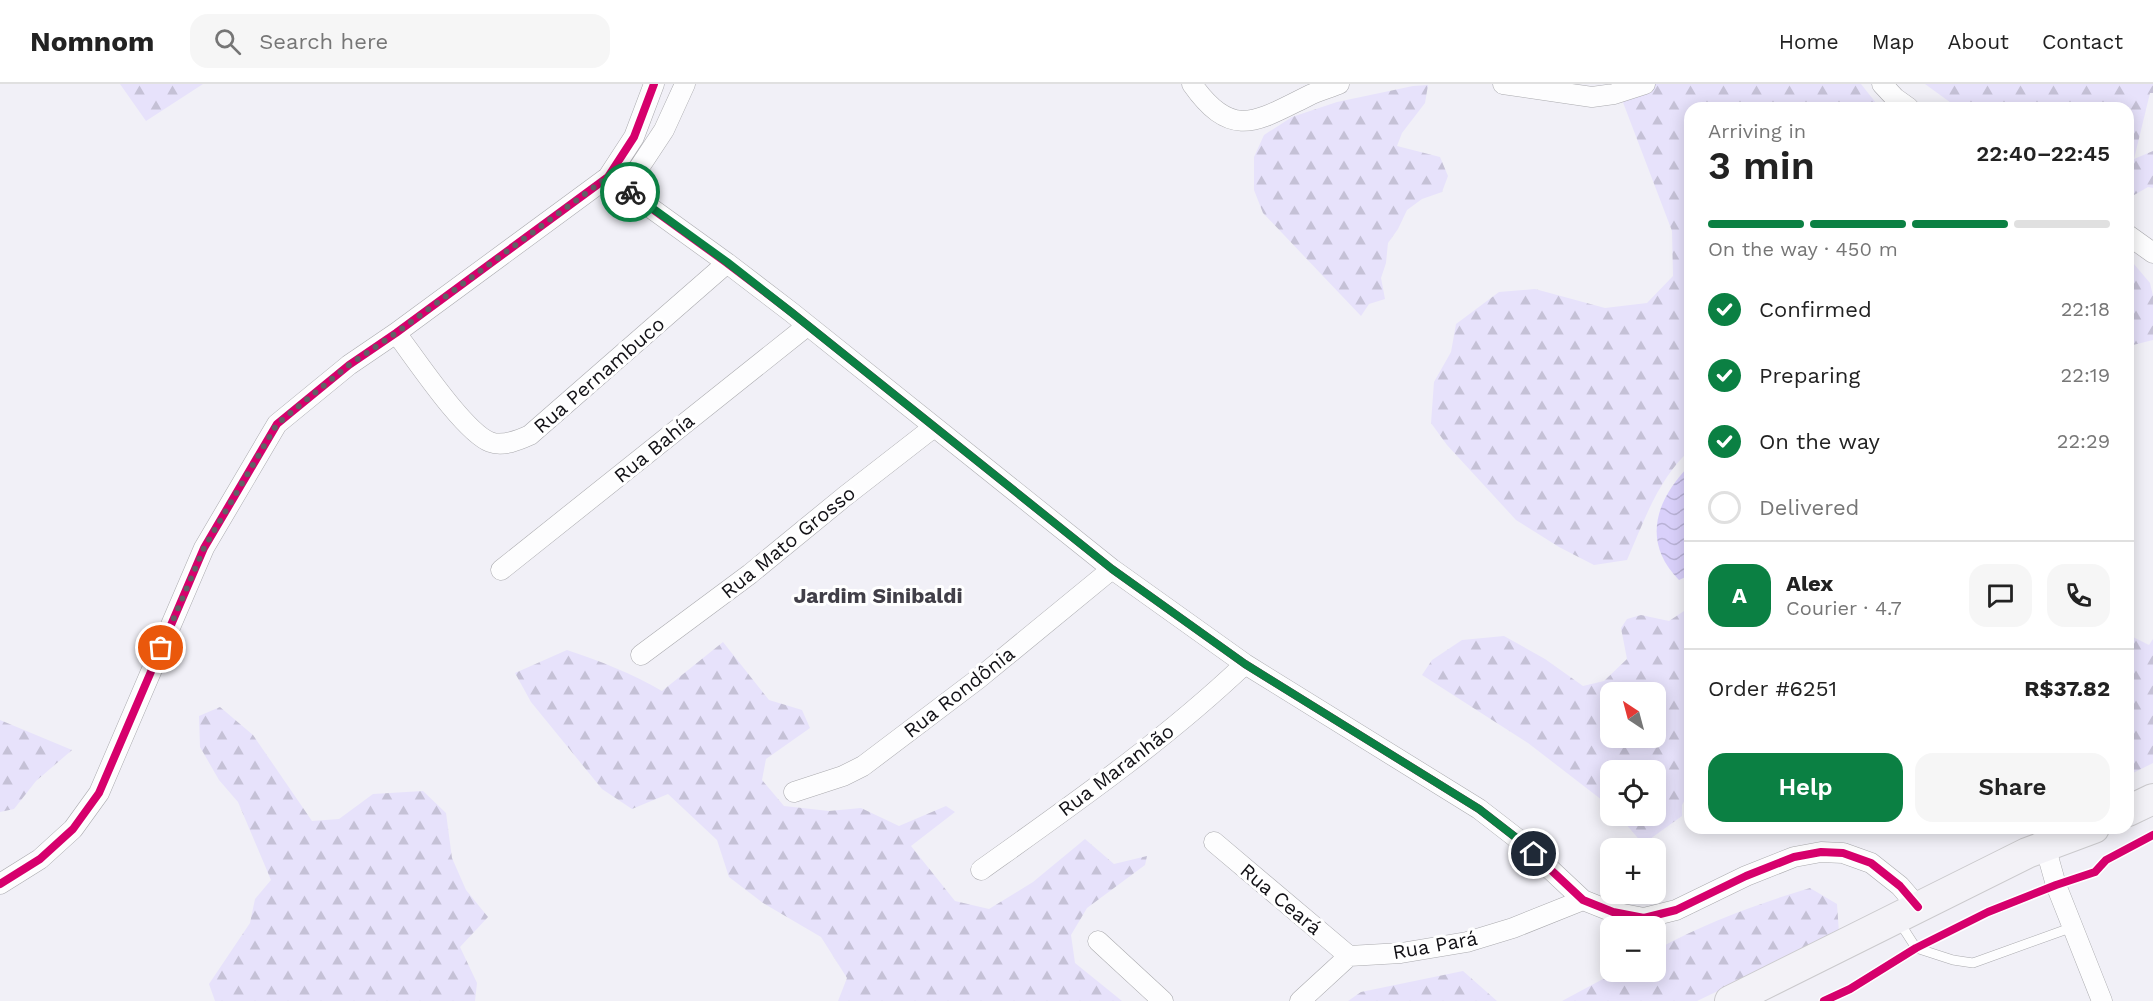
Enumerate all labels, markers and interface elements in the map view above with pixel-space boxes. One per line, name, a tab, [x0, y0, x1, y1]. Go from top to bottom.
search box	[190, 14, 610, 68]
text: Nomnom	[30, 25, 154, 58]
icon: search	[211, 25, 244, 58]
text: Search here	[259, 29, 388, 54]
text: Home	[1779, 29, 1839, 54]
text: Map	[1872, 29, 1915, 54]
text: About	[1948, 29, 2009, 54]
text: Contact	[2042, 29, 2123, 54]
text: Arriving in	[1708, 119, 1806, 143]
text: 22:40–22:45	[1976, 141, 2110, 166]
text: 3 min	[1708, 143, 1815, 188]
courier	[600, 162, 660, 222]
icon: bike	[614, 176, 647, 209]
text: On the way · 450 m	[1708, 237, 1898, 261]
icon: check	[1708, 293, 1741, 326]
text: Confirmed	[1759, 297, 1872, 322]
text: 22:18	[2061, 297, 2110, 321]
street label: Rua Pernambuco	[529, 312, 669, 438]
icon: check	[1708, 359, 1741, 392]
text: Preparing	[1759, 363, 1860, 388]
text: 22:19	[2061, 363, 2110, 387]
street label: Rua Bahía	[609, 408, 699, 488]
icon: check	[1708, 425, 1741, 458]
text: On the way	[1759, 429, 1880, 454]
text: 22:29	[2057, 429, 2110, 453]
street label: Rua Mato Grosso	[716, 481, 860, 603]
text: Delivered	[1759, 495, 1859, 520]
button: chat	[1969, 564, 2032, 627]
button: phone	[2047, 564, 2110, 627]
text: Alex	[1786, 571, 1833, 596]
district label: Jardim Sinibaldi	[793, 583, 963, 608]
text: A	[1732, 583, 1747, 608]
text: Courier · 4.7	[1786, 596, 1902, 620]
pin	[135, 622, 186, 673]
icon: bag	[144, 631, 177, 664]
street label: Rua Rondônia	[899, 641, 1019, 743]
text: Order #6251	[1708, 676, 1837, 701]
text: R$37.82	[2024, 676, 2110, 701]
north arrow	[1600, 682, 1666, 748]
map controls	[1600, 682, 1666, 982]
street label: Rua Maranhão	[1053, 719, 1179, 821]
button: Help	[1708, 753, 1903, 822]
button: Share	[1915, 753, 2110, 822]
button: locate	[1600, 760, 1666, 826]
pin	[1508, 828, 1559, 879]
icon: home	[1517, 837, 1550, 870]
button: +	[1600, 838, 1666, 904]
street label: Rua Ceará	[1235, 858, 1327, 940]
button: −	[1600, 916, 1666, 982]
street label: Rua Pará	[1391, 926, 1479, 964]

